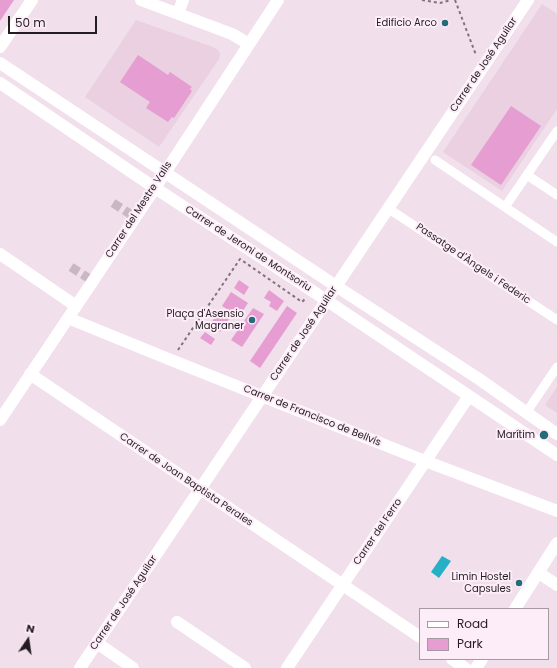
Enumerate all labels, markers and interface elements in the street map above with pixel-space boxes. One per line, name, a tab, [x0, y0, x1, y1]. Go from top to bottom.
scale bar	[10, 8, 99, 34]
text: 50 m	[15, 14, 46, 31]
street label: Carrer de José Aguilar	[448, 16, 520, 114]
place label: Edificio Arco	[376, 17, 437, 29]
marker: Edificio Arco	[440, 18, 450, 28]
street label: Carrer del Mestre Valls	[103, 160, 175, 260]
street label: Carrer de Jeroni de Montsoriu	[183, 204, 313, 294]
street label: Passatge d'Àngels i Federic	[414, 221, 532, 307]
street label: Carrer de José Aguilar	[268, 285, 340, 383]
place label: Plaça d'Asensio Magraner	[167, 308, 244, 332]
marker: Plaça d'Asensio Magraner	[247, 315, 257, 325]
street label: Carrer de Francisco de Bellvís	[242, 383, 382, 449]
place label: Marítim	[497, 429, 535, 441]
marker: Marítim	[538, 429, 550, 441]
street label: Carrer de Joan Baptista Perales	[117, 431, 255, 529]
street label: Carrer del Ferro	[351, 496, 405, 568]
street label: Carrer de José Aguilar	[88, 554, 160, 652]
place label: Limin Hostel Capsules	[452, 571, 511, 594]
marker: Limin Hostel Capsules	[514, 578, 524, 588]
legend	[419, 608, 549, 660]
text: Road	[457, 615, 488, 632]
north arrow	[8, 620, 48, 660]
text: N	[25, 620, 37, 637]
text: Park	[457, 635, 483, 652]

